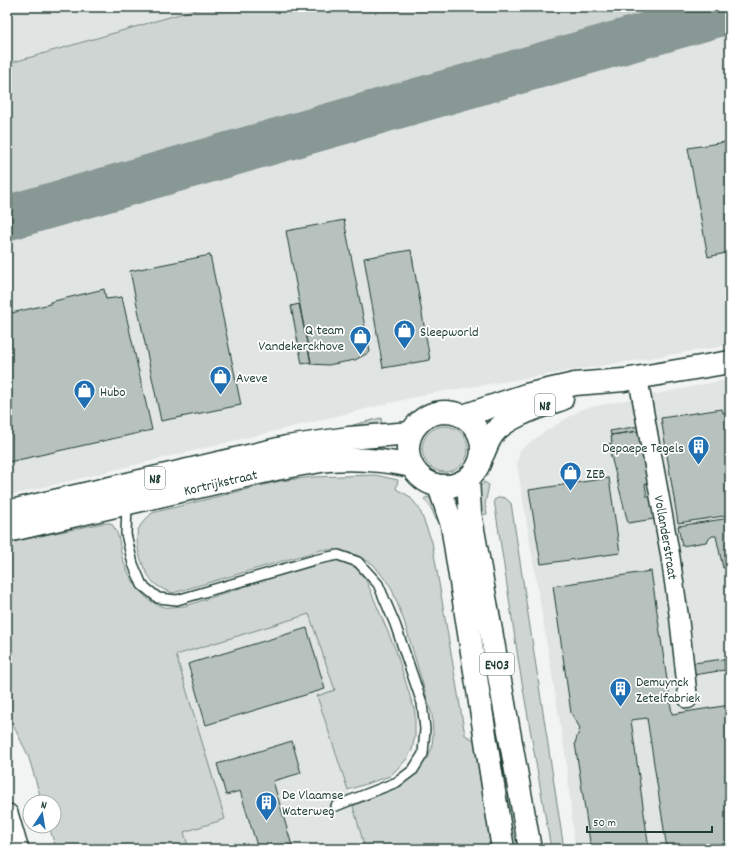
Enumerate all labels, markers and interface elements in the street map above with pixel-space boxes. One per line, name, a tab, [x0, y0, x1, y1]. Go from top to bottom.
shop icon: Sleepworld	[392, 318, 418, 351]
place label: Q team Vandekerckhove	[258, 321, 344, 357]
place label: Sleepworld	[420, 323, 479, 343]
shop icon: Q team Vandekerckhove	[347, 324, 373, 357]
shop icon: Aveve	[207, 364, 233, 397]
place label: Aveve	[236, 369, 268, 389]
shop icon: Hubo	[71, 378, 97, 411]
place label: Hubo	[100, 383, 126, 403]
road number: N8	[535, 394, 555, 416]
building icon: Depaepe Tegels	[686, 434, 712, 467]
place label: Depaepe Tegels	[602, 439, 684, 459]
shop icon: ZEB	[557, 460, 583, 493]
place label: ZEB	[586, 465, 606, 485]
street label: Kortrijkstraat	[182, 466, 260, 502]
road number: N8	[145, 467, 165, 489]
street label: Vollanderstraat	[648, 494, 682, 581]
road number: E403	[480, 653, 514, 675]
place label: Demuynck Zetelfabriek	[636, 673, 700, 709]
building icon: Demuynck Zetelfabriek	[608, 676, 634, 709]
place label: De Vlaamse Waterweg	[282, 786, 343, 822]
building icon: De Vlaamse Waterweg	[254, 789, 280, 822]
north arrow	[22, 794, 62, 834]
text: N	[39, 798, 49, 815]
scale bar	[587, 808, 712, 834]
text: 50 m	[593, 815, 616, 832]

